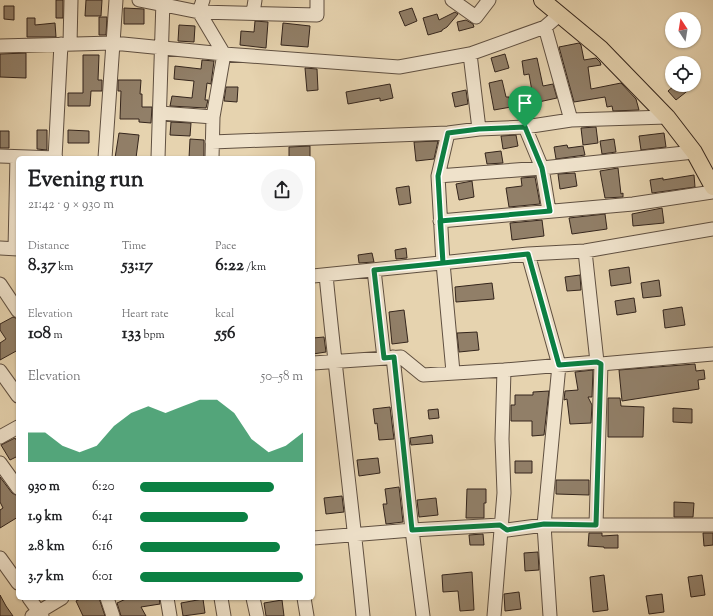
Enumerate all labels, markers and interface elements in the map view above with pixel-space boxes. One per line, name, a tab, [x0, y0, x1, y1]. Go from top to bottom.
north arrow	[665, 12, 701, 48]
map controls	[665, 12, 701, 92]
button: locate	[665, 56, 701, 92]
pin	[508, 86, 542, 127]
icon: arrive	[514, 92, 536, 114]
text: Evening run	[28, 165, 144, 197]
button: share	[261, 169, 303, 211]
text: 21:42 · 9 × 930 m	[28, 196, 114, 214]
text: Distance	[28, 238, 69, 254]
text: Time	[122, 238, 146, 254]
text: Pace	[215, 238, 236, 254]
text: 8.37	[28, 254, 56, 278]
text: 53:17	[122, 254, 153, 278]
text: 6:22	[215, 254, 244, 278]
text: km	[56, 259, 73, 275]
text: /km	[244, 259, 266, 275]
text: Elevation	[28, 306, 73, 322]
text: Heart rate	[122, 306, 169, 322]
text: kcal	[215, 306, 234, 322]
text: 108	[28, 322, 51, 346]
text: 133	[122, 322, 141, 346]
text: 556	[215, 322, 236, 346]
text: m	[51, 327, 63, 343]
text: bpm	[141, 327, 165, 343]
text: Elevation	[28, 368, 81, 386]
text: 50–58 m	[261, 368, 303, 386]
text: 930 m	[28, 478, 60, 496]
text: 6:20	[92, 478, 115, 496]
text: 1.9 km	[28, 508, 62, 526]
text: 6:41	[92, 508, 113, 526]
text: 2.8 km	[28, 538, 64, 556]
text: 6:16	[92, 538, 113, 556]
text: 3.7 km	[28, 568, 64, 586]
text: 6:01	[92, 568, 113, 586]

